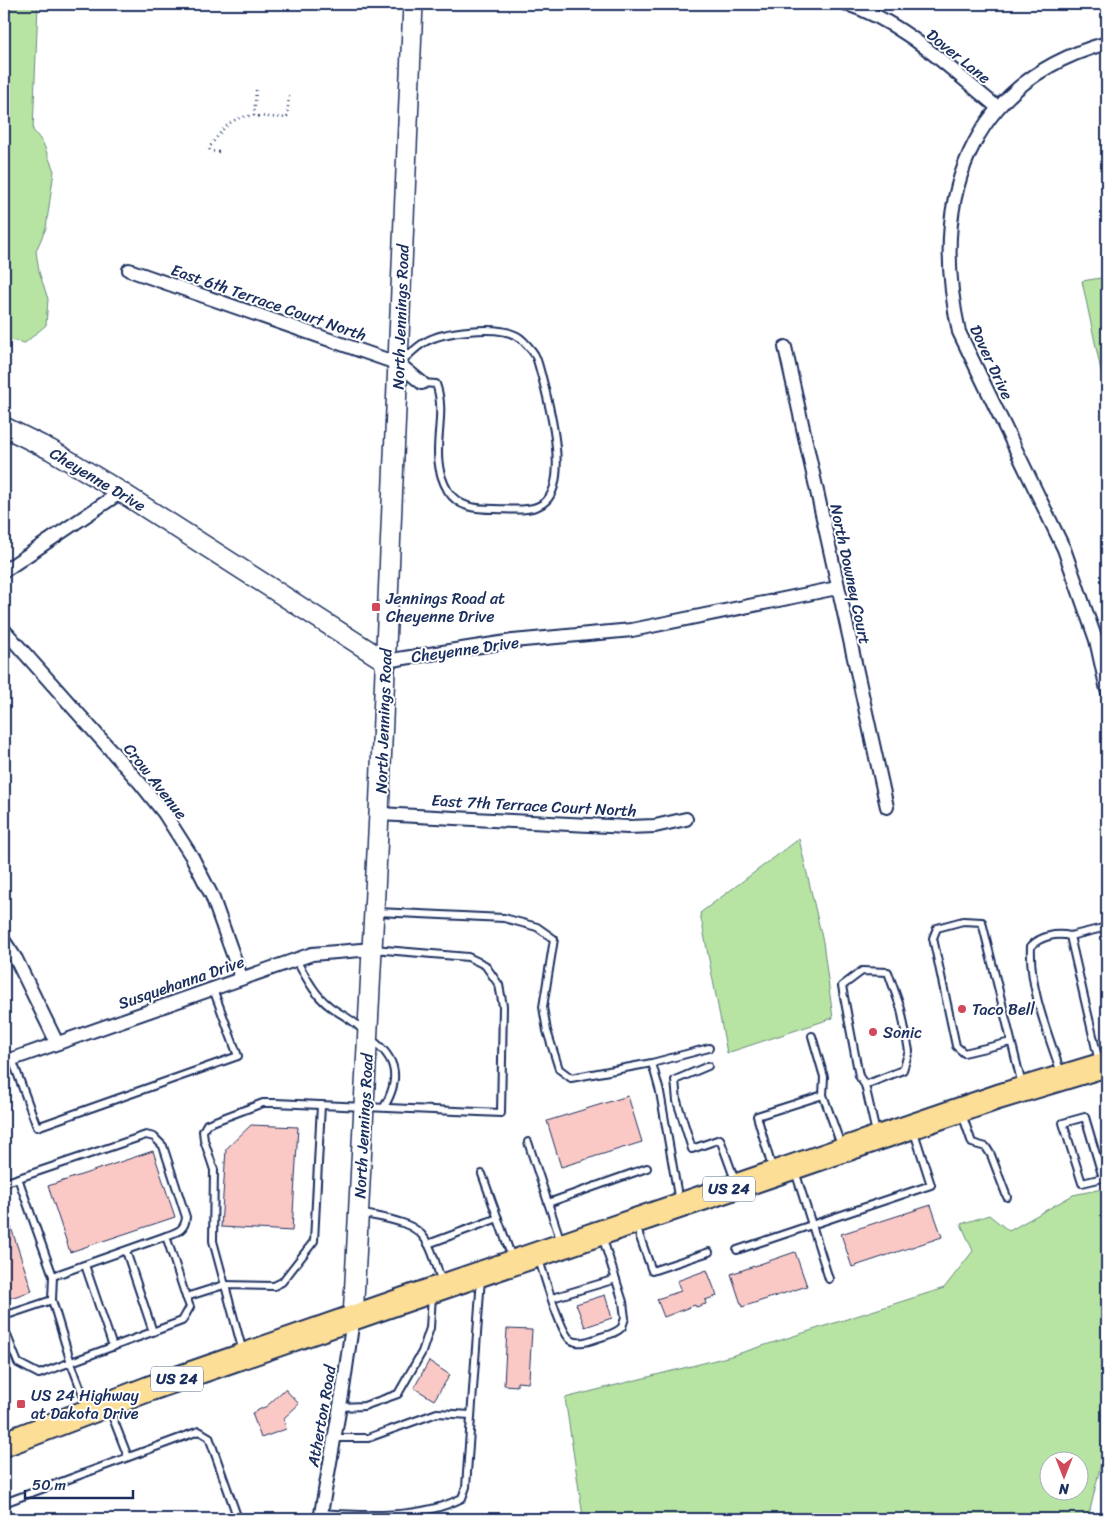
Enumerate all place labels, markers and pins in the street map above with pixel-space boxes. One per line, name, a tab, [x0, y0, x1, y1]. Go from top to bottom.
place label: Jennings Road at Cheyenne Drive	[385, 584, 505, 631]
marker: Jennings Road at Cheyenne Drive	[370, 601, 382, 613]
place label: Taco Bell	[972, 995, 1035, 1024]
marker: Taco Bell	[956, 1003, 968, 1015]
place label: Sonic	[883, 1018, 922, 1047]
marker: Sonic	[867, 1026, 879, 1038]
place label: US 24 Highway at Dakota Drive	[31, 1381, 139, 1428]
marker: US 24 Highway at Dakota Drive	[15, 1398, 27, 1410]

